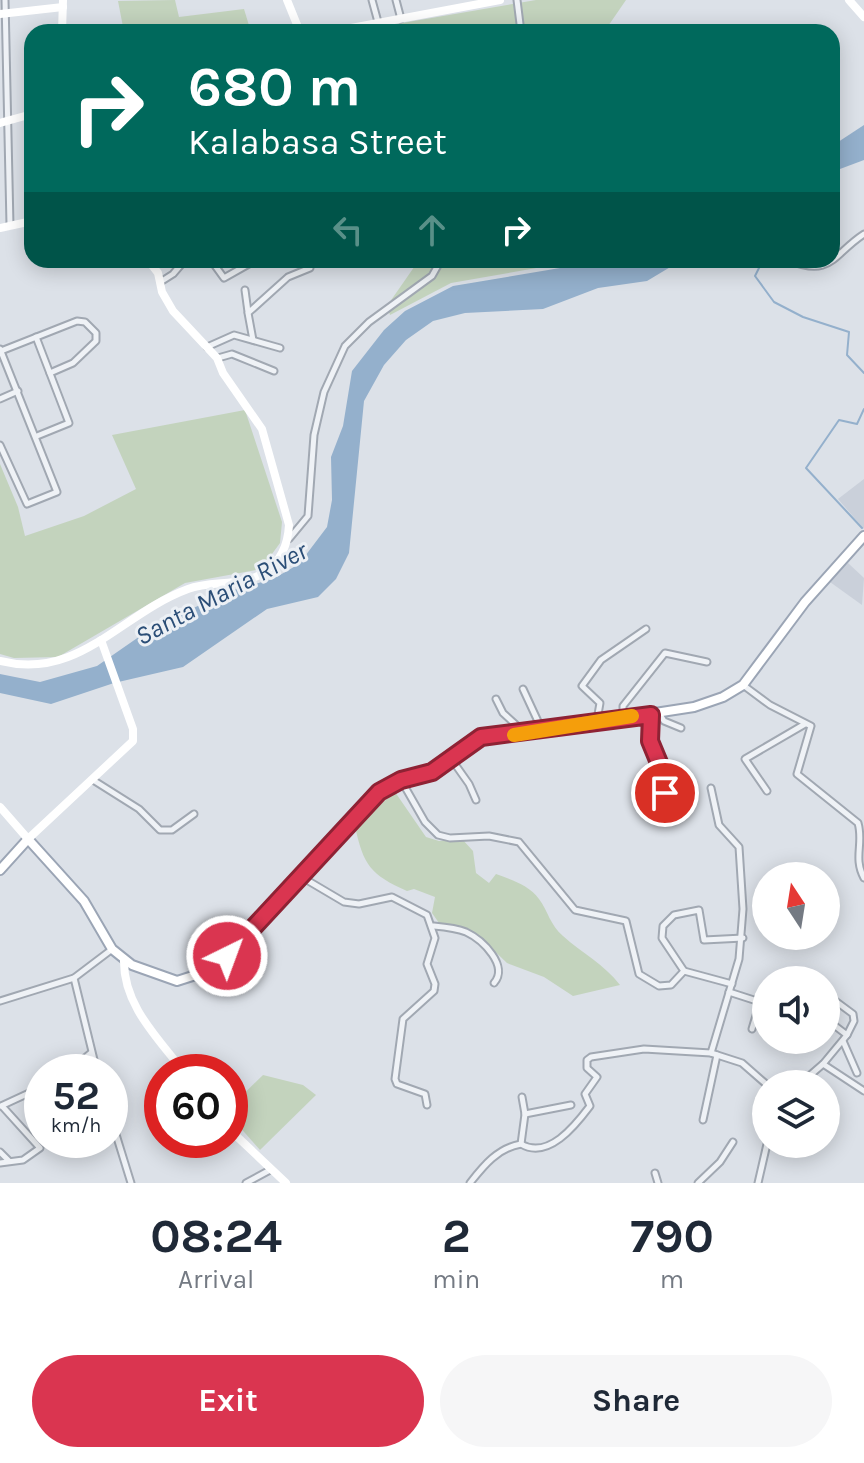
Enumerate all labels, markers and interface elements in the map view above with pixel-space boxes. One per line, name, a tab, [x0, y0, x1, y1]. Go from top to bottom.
text: 680 m	[188, 54, 361, 119]
icon: right	[56, 56, 160, 160]
text: Kalabasa Street	[188, 121, 447, 163]
icon: left	[326, 208, 370, 252]
icon: ahead	[410, 208, 454, 252]
icon: right	[494, 208, 538, 252]
water label: Santa Maria River	[130, 535, 314, 652]
pin	[631, 759, 699, 827]
icon: arrive	[643, 771, 687, 815]
north arrow	[752, 862, 840, 950]
map controls	[752, 862, 840, 1158]
position arrow	[185, 914, 269, 998]
button: sound	[752, 966, 840, 1054]
speed limit sign: 60	[144, 1054, 248, 1158]
button: layers	[752, 1070, 840, 1158]
text: 52	[52, 1072, 100, 1119]
text: km/h	[51, 1114, 101, 1137]
text: 08:24	[150, 1208, 282, 1264]
text: 2	[442, 1208, 471, 1264]
text: 790	[630, 1208, 714, 1264]
text: Arrival	[178, 1264, 254, 1295]
text: min	[432, 1264, 480, 1295]
text: m	[660, 1264, 684, 1295]
button: Exit	[32, 1355, 424, 1447]
button: Share	[440, 1355, 832, 1447]

